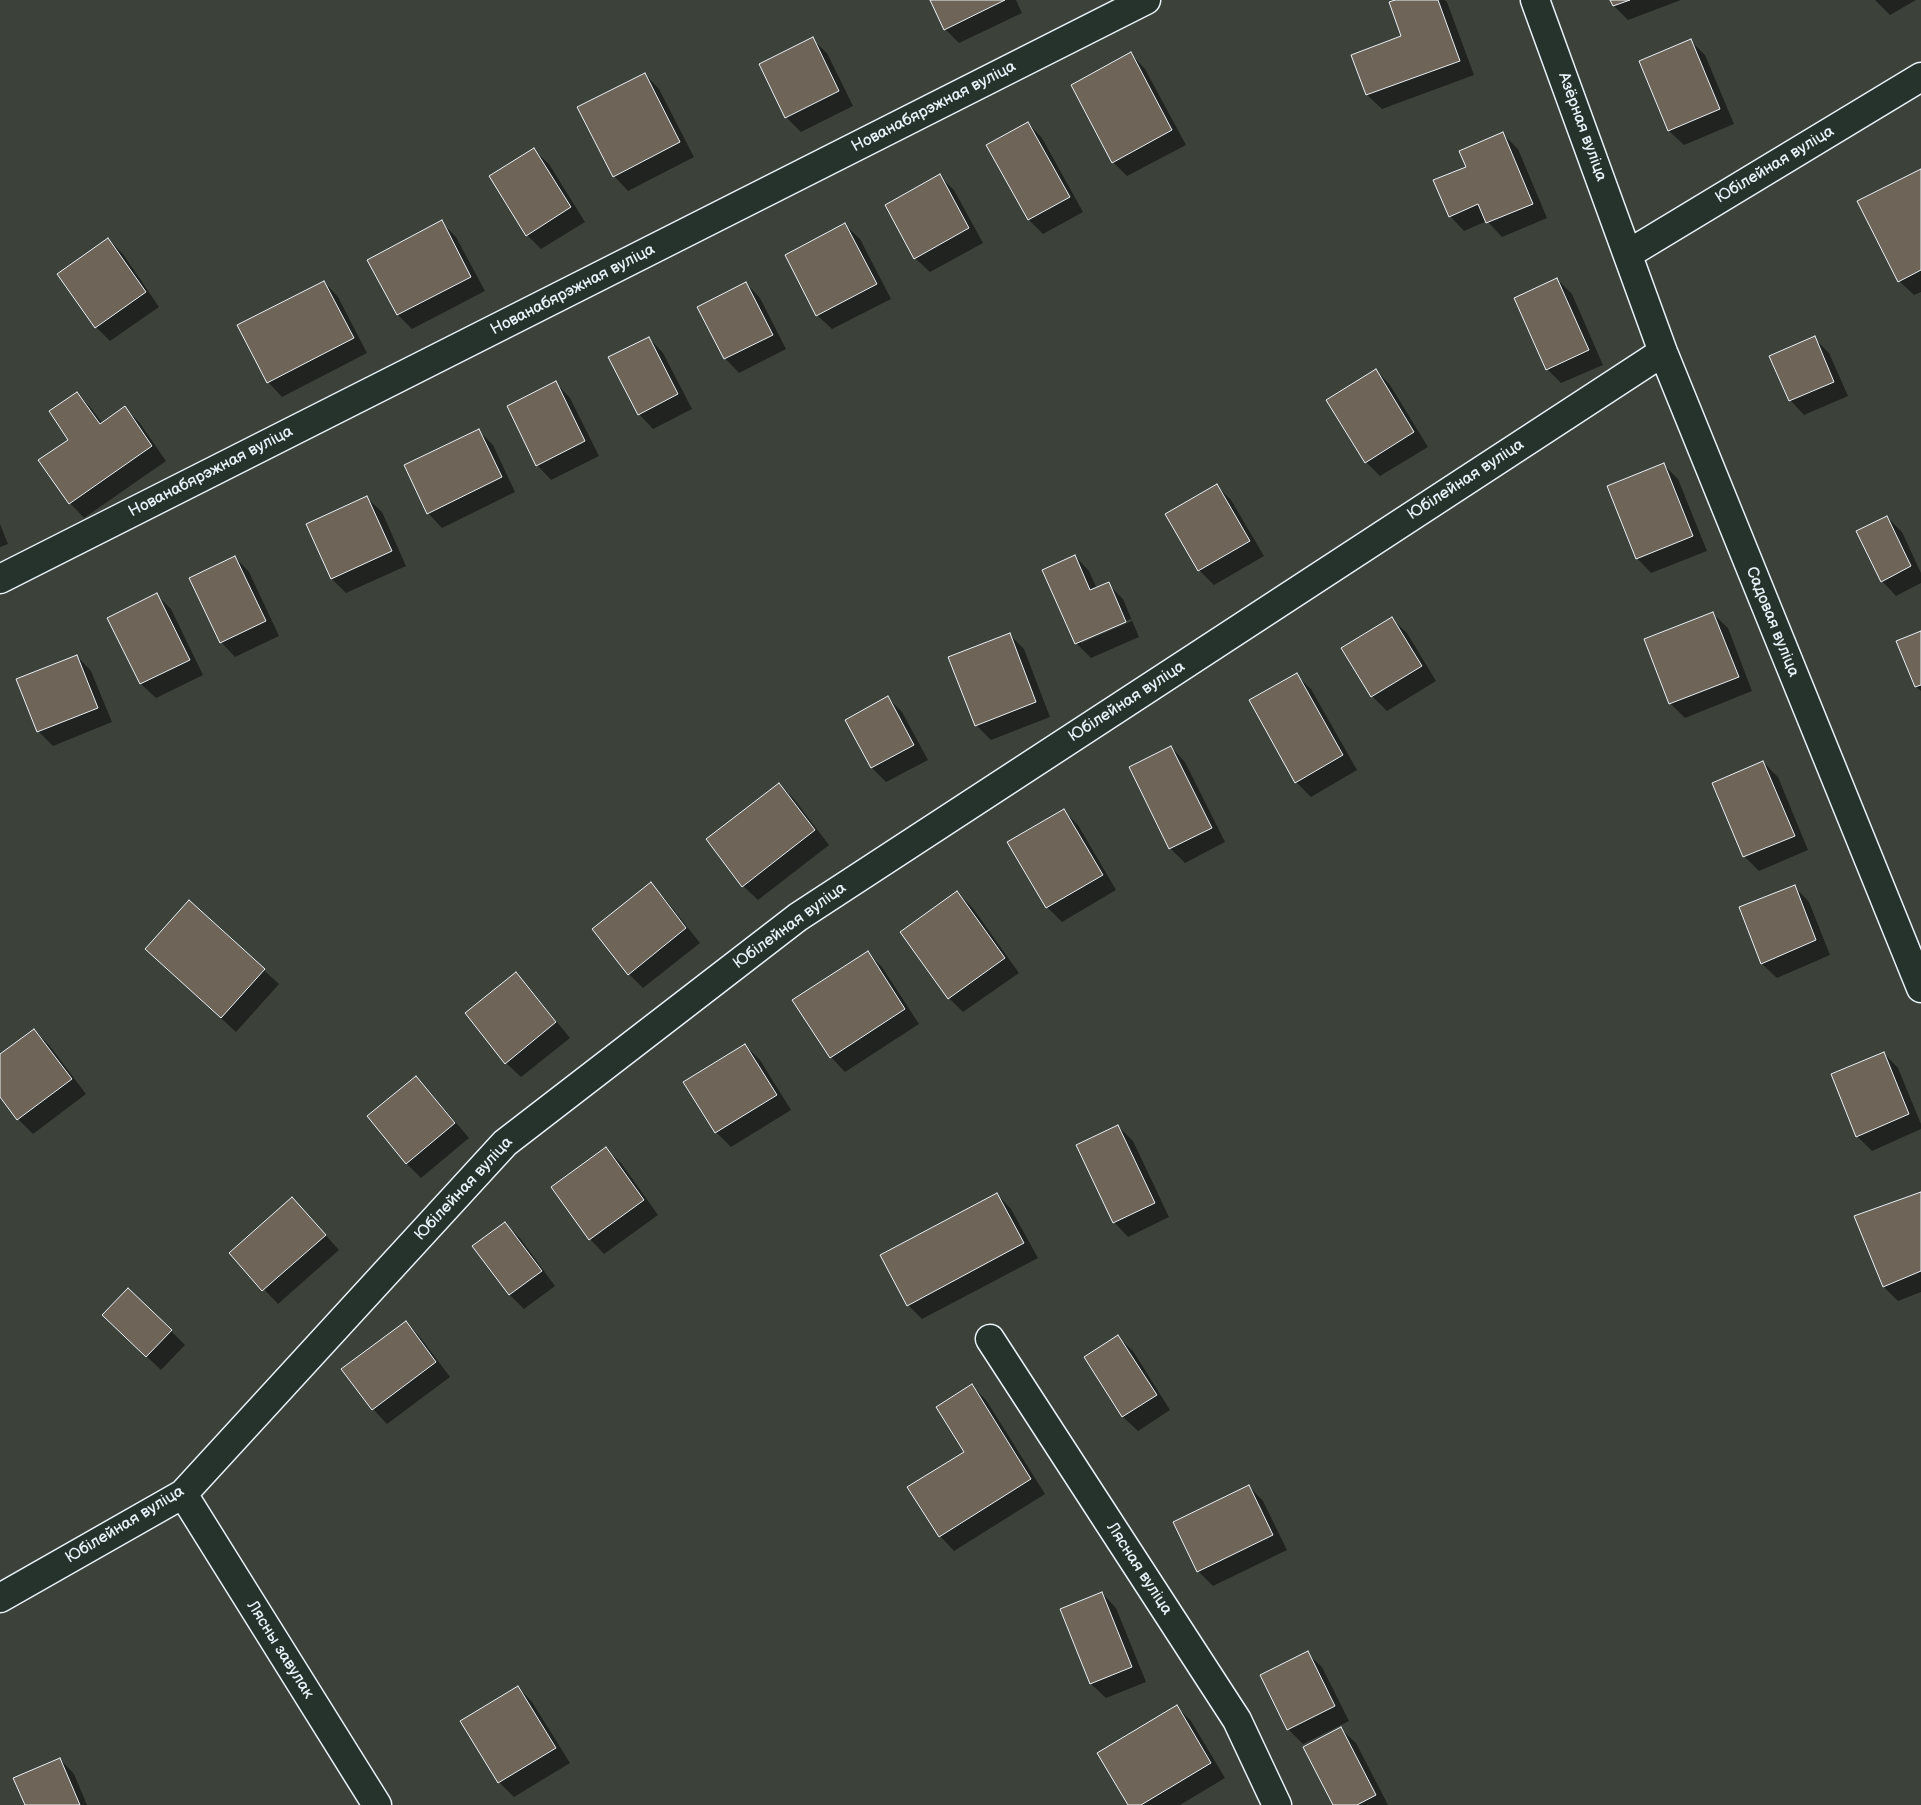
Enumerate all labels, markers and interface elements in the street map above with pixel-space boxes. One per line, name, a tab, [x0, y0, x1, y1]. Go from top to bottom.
street label: Нованабярэжная вуліца	[849, 57, 1019, 157]
street label: Азёрная вуліца	[1553, 70, 1611, 184]
street label: Юбілейная вуліца	[1712, 122, 1838, 208]
street label: Нованабярэжная вуліца	[488, 240, 658, 340]
street label: Нованабярэжная вуліца	[126, 422, 296, 522]
street label: Юбілейная вуліца	[1404, 435, 1528, 525]
street label: Садовая вуліца	[1741, 564, 1803, 680]
street label: Юбілейная вуліца	[1065, 657, 1189, 747]
street label: Юбілейная вуліца	[730, 879, 850, 973]
street label: Юбілейная вуліца	[411, 1133, 517, 1245]
street label: Юбілейная вуліца	[62, 1482, 188, 1568]
street label: Лясная вуліца	[1102, 1519, 1176, 1619]
street label: Лясны завулак	[242, 1598, 318, 1702]

